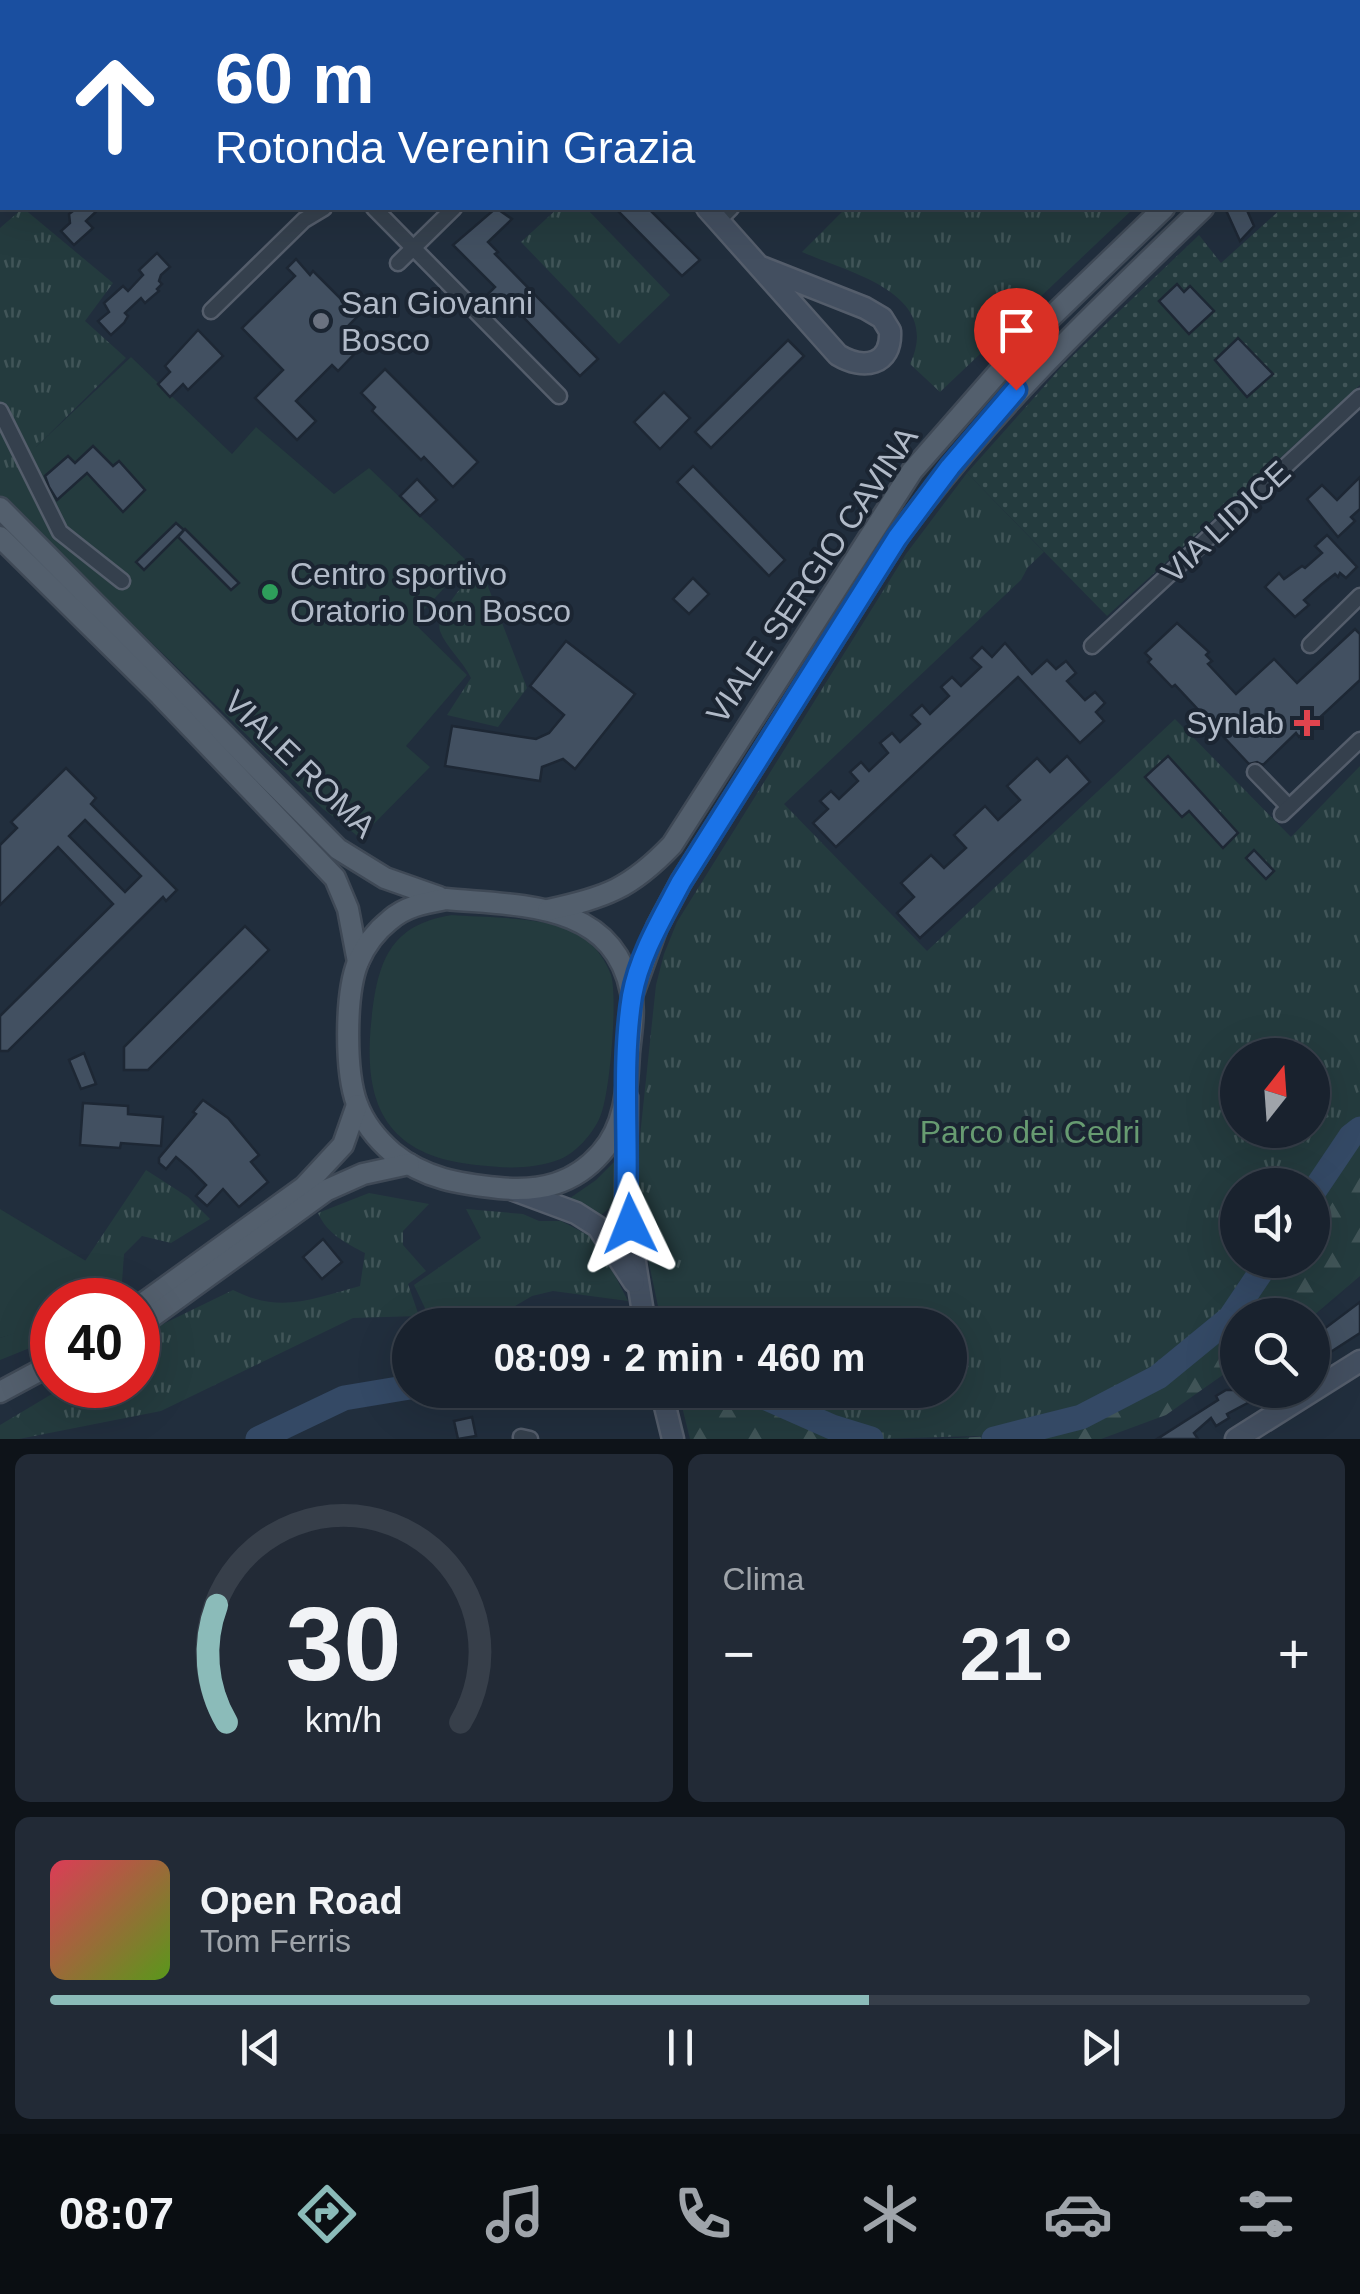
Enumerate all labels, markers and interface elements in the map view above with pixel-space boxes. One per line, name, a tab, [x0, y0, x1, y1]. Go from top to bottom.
icon: ahead	[50, 40, 180, 170]
text: 60 m	[215, 40, 375, 118]
text: Rotonda Verenin Grazia	[215, 122, 695, 173]
place label: San Giovanni Bosco	[341, 285, 533, 358]
pin	[974, 288, 1059, 391]
icon: arrive	[989, 303, 1044, 358]
marker: San Giovanni Bosco	[310, 310, 332, 332]
street label: VIALE SERGIO CAVINA	[699, 419, 925, 730]
street label: VIA LIDICE	[1155, 454, 1297, 590]
place label: Centro sportivo Oratorio Don Bosco	[290, 556, 571, 629]
marker: Centro sportivo Oratorio Don Bosco	[259, 581, 281, 603]
street label: VIALE ROMA	[217, 683, 383, 845]
place label: Synlab	[1186, 705, 1284, 741]
marker: Synlab	[1294, 710, 1320, 736]
north arrow	[1220, 1038, 1330, 1148]
map controls	[1220, 1038, 1330, 1408]
park label: Parco dei Cedri	[920, 1114, 1140, 1150]
button: sound	[1220, 1168, 1330, 1278]
position arrow	[578, 1172, 682, 1276]
speed limit sign: 40	[30, 1278, 160, 1408]
button: search	[1220, 1298, 1330, 1408]
text: 08:09 · 2 min · 460 m	[494, 1337, 865, 1379]
text: Clima	[723, 1561, 804, 1597]
text: 30	[286, 1586, 402, 1702]
text: 21°	[960, 1612, 1073, 1696]
text: −	[723, 1623, 755, 1685]
text: +	[1278, 1623, 1310, 1685]
text: km/h	[305, 1700, 382, 1740]
text: Open Road	[200, 1880, 403, 1922]
text: Tom Ferris	[200, 1923, 351, 1959]
icon: previous	[233, 2020, 288, 2075]
icon: pause	[653, 2020, 708, 2075]
icon: next	[1073, 2020, 1128, 2075]
icon: directions	[292, 2179, 362, 2249]
icon: music	[480, 2179, 550, 2249]
icon: phone	[668, 2179, 738, 2249]
icon: climate	[855, 2179, 925, 2249]
icon: car	[1043, 2179, 1113, 2249]
icon: filters	[1231, 2179, 1301, 2249]
text: 08:07	[59, 2188, 174, 2239]

